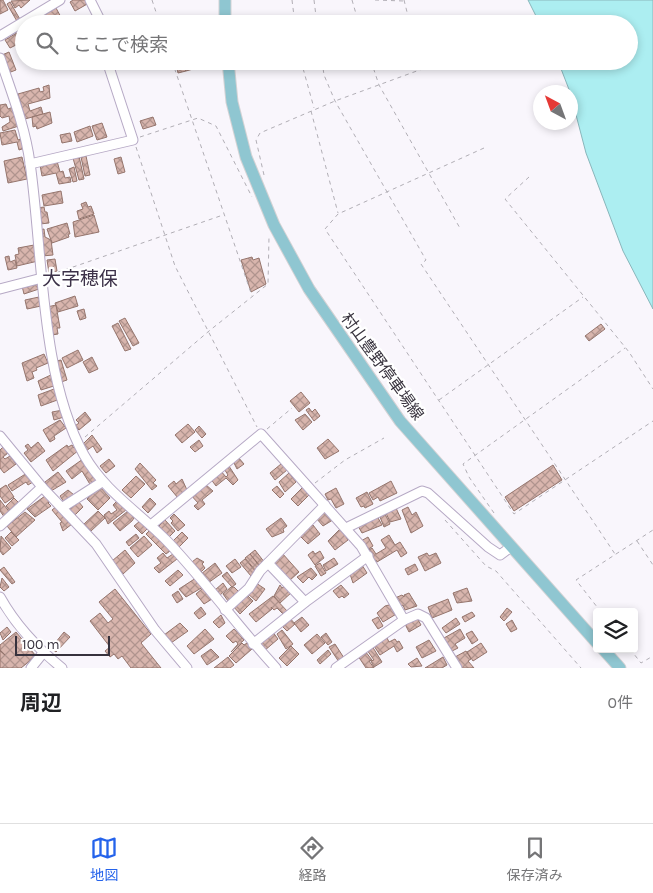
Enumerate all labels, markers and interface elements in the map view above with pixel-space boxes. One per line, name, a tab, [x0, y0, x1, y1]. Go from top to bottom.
search box	[15, 15, 638, 70]
icon: search	[33, 29, 61, 57]
text: ここで検索	[73, 34, 168, 56]
north arrow	[533, 85, 578, 130]
district label: 大字穂保	[42, 268, 118, 290]
street label: 村山豊野停車場線	[337, 309, 428, 424]
map controls	[593, 608, 638, 653]
button: layers	[593, 608, 638, 653]
scale bar	[15, 633, 110, 656]
text: 100 m	[22, 636, 60, 653]
text: 周辺	[20, 691, 62, 715]
text: 0件	[608, 693, 633, 712]
tab: 地図	[90, 834, 118, 884]
tab: 経路	[298, 834, 326, 884]
tab: 保存済み	[507, 834, 563, 884]

